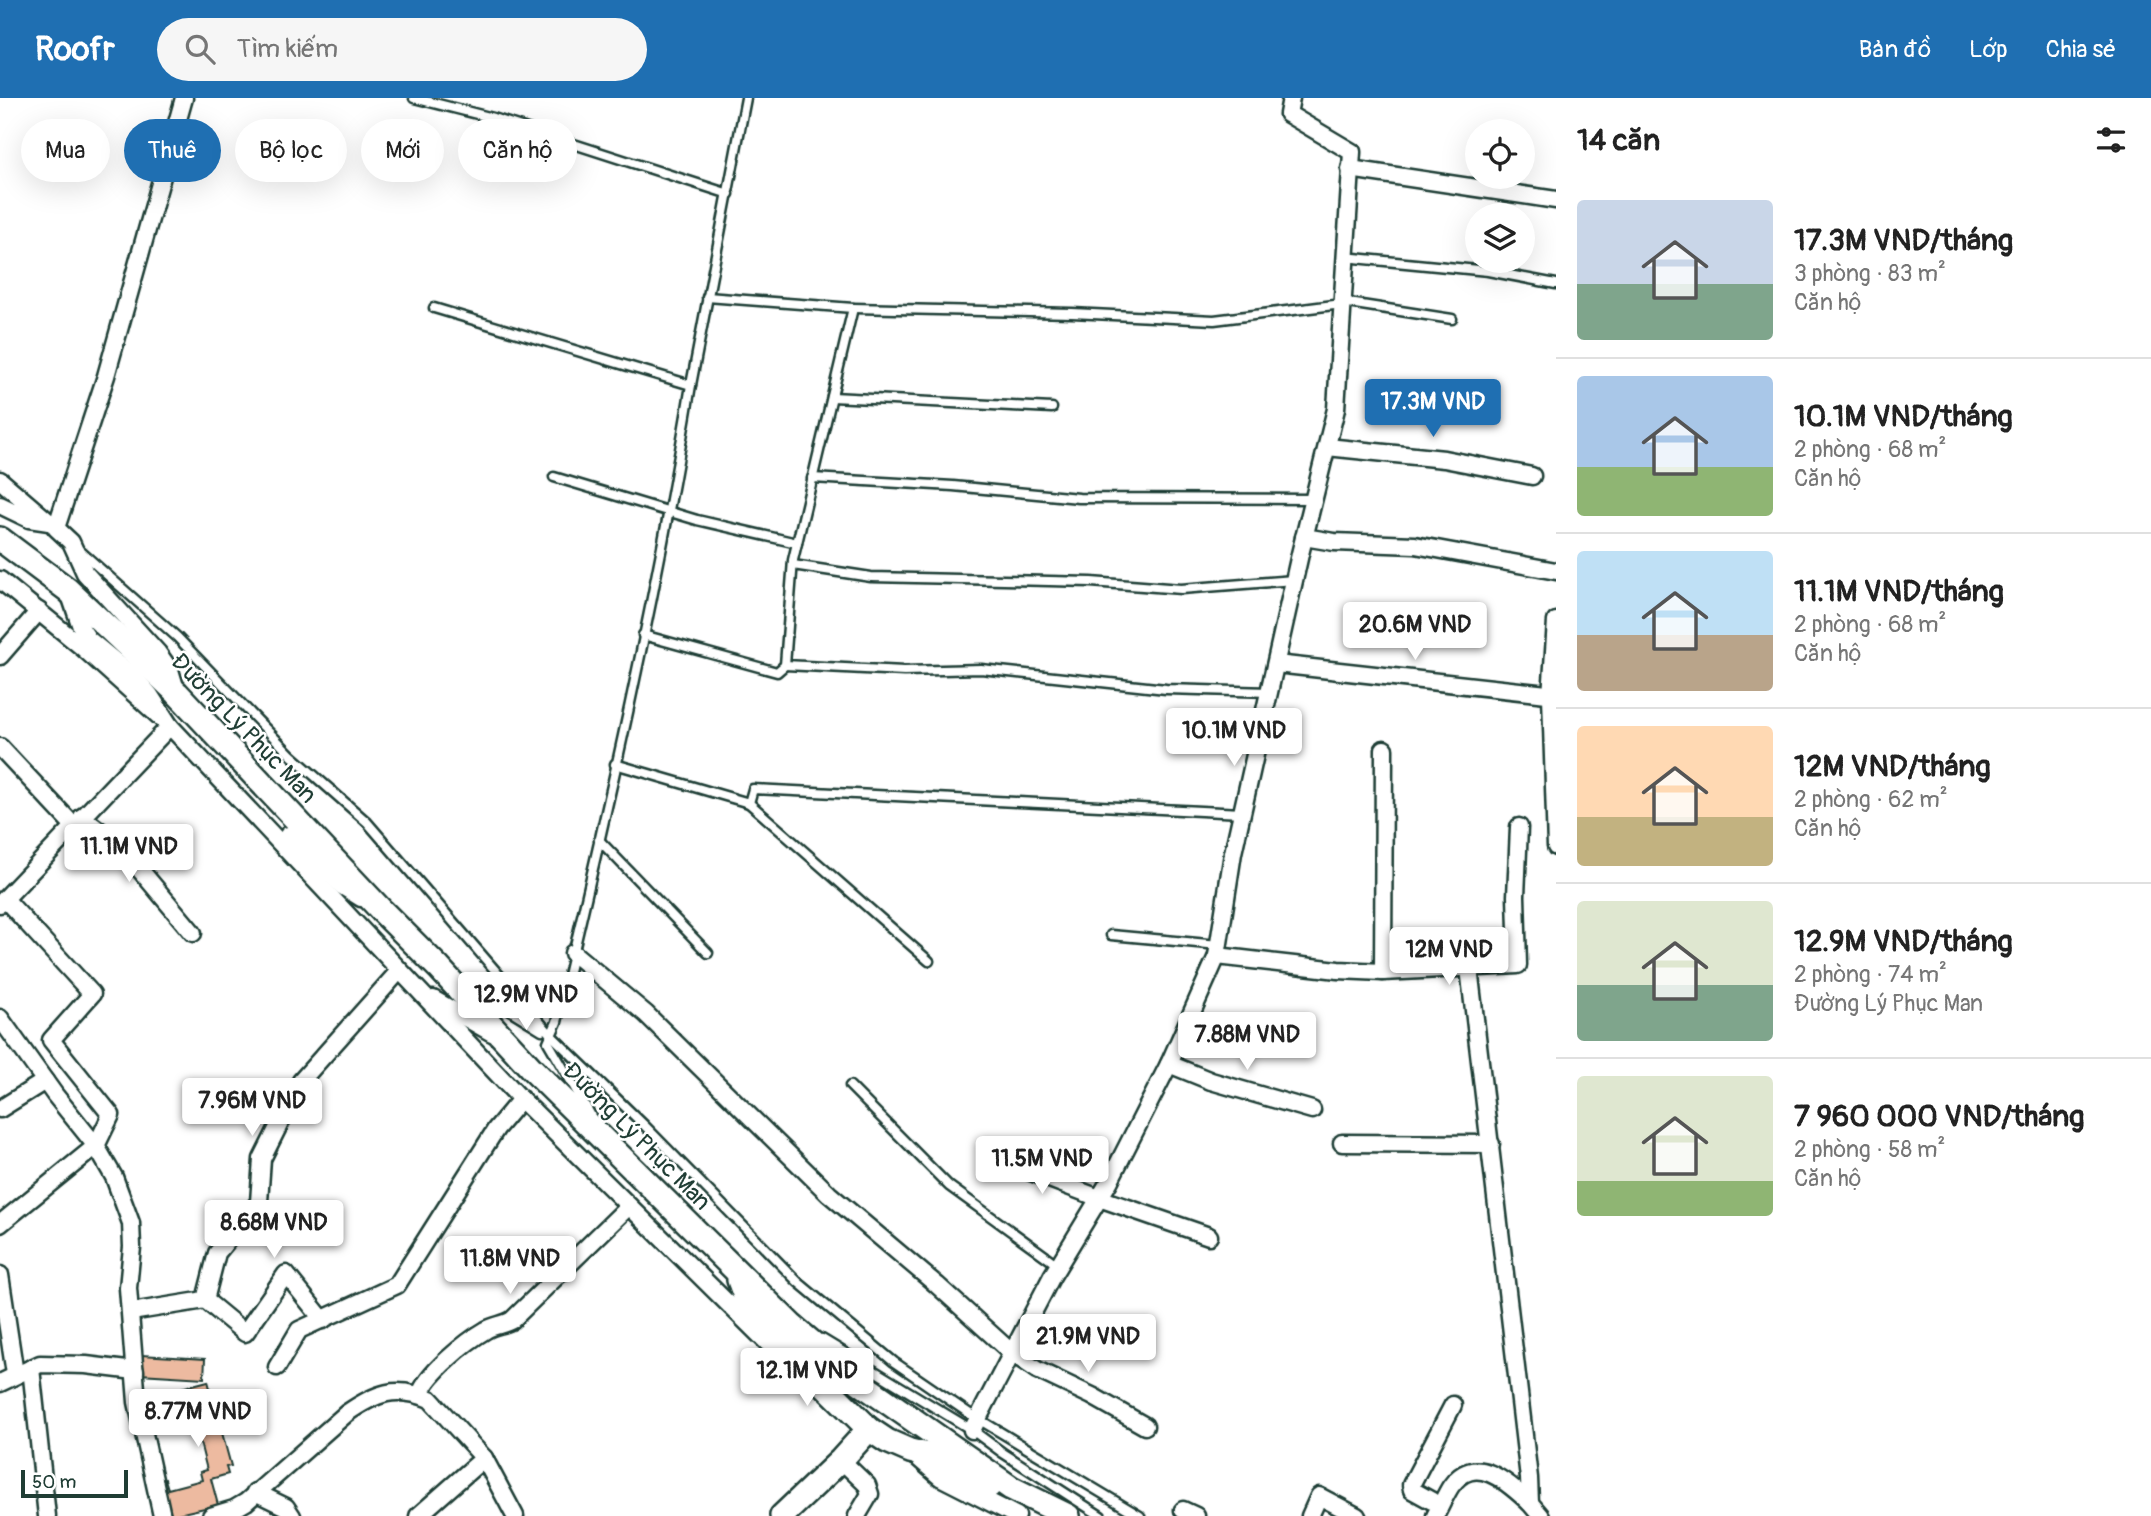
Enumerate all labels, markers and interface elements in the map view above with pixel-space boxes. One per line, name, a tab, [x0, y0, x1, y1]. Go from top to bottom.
search box	[157, 18, 647, 81]
text: Roofr	[35, 29, 115, 70]
icon: search	[181, 30, 219, 68]
text: Tìm kiếm	[237, 33, 338, 65]
text: Bản đồ	[1859, 35, 1931, 64]
text: Lớp	[1969, 35, 2008, 64]
text: Chia sẻ	[2046, 35, 2116, 64]
chip: Mua	[21, 119, 110, 182]
chip: Thuê	[124, 119, 221, 182]
chip: Bộ lọc	[235, 119, 347, 182]
chip: Mới	[361, 119, 444, 182]
chip: Căn hộ	[458, 119, 577, 182]
map controls	[1465, 119, 1535, 273]
button: locate	[1465, 119, 1535, 189]
icon: filters	[2092, 121, 2130, 159]
text: 14 căn	[1577, 122, 1660, 159]
button: layers	[1465, 203, 1535, 273]
text: 17.3M VND/tháng	[1794, 222, 2013, 259]
icon: home	[1633, 228, 1717, 312]
text: 3 phòng · 83 m²	[1794, 259, 1946, 288]
text: Căn hộ	[1794, 288, 1861, 317]
pin: 17.3M VND	[1353, 380, 1513, 439]
text: 17.3M VND	[1381, 387, 1485, 416]
text: 10.1M VND/tháng	[1794, 398, 2013, 435]
icon: home	[1633, 404, 1717, 488]
text: 2 phòng · 68 m²	[1794, 435, 1946, 464]
text: Căn hộ	[1794, 464, 1861, 493]
text: 11.1M VND/tháng	[1794, 573, 2004, 610]
icon: home	[1633, 579, 1717, 663]
pin: 20.6M VND	[1335, 602, 1495, 662]
text: 20.6M VND	[1359, 610, 1471, 639]
text: 2 phòng · 68 m²	[1794, 610, 1946, 639]
text: Căn hộ	[1794, 639, 1861, 668]
street label: Đường Lý Phục Man	[165, 647, 323, 809]
pin: 10.1M VND	[1154, 708, 1314, 768]
text: 10.1M VND	[1182, 716, 1286, 745]
text: 12M VND/tháng	[1794, 748, 1991, 785]
icon: home	[1633, 754, 1717, 838]
text: 2 phòng · 62 m²	[1794, 785, 1948, 814]
text: Căn hộ	[1794, 814, 1861, 843]
pin: 11.1M VND	[49, 824, 209, 884]
text: 11.1M VND	[80, 832, 178, 861]
text: 12.9M VND/tháng	[1794, 923, 2013, 960]
pin: 12M VND	[1384, 928, 1514, 987]
icon: home	[1633, 929, 1717, 1013]
text: 12M VND	[1405, 935, 1493, 964]
text: 2 phòng · 74 m²	[1794, 960, 1947, 989]
pin: 12.9M VND	[446, 972, 606, 1032]
text: 12.9M VND	[474, 980, 578, 1009]
text: Đường Lý Phục Man	[1794, 989, 1983, 1018]
pin: 7.88M VND	[1167, 1012, 1327, 1072]
text: 7.88M VND	[1194, 1020, 1300, 1049]
street label: Đường Lý Phục Man	[557, 1056, 717, 1216]
pin: 7.96M VND	[172, 1079, 332, 1138]
text: 7.96M VND	[198, 1086, 306, 1115]
text: 7 960 000 VND/tháng	[1794, 1098, 2084, 1135]
icon: home	[1633, 1104, 1717, 1188]
text: 2 phòng · 58 m²	[1794, 1135, 1945, 1164]
pin: 11.5M VND	[962, 1136, 1122, 1196]
text: 11.5M VND	[992, 1144, 1092, 1173]
text: Căn hộ	[1794, 1164, 1861, 1193]
pin: 8.68M VND	[194, 1200, 354, 1260]
text: 8.68M VND	[221, 1208, 327, 1237]
pin: 11.8M VND	[430, 1236, 590, 1296]
text: 11.8M VND	[460, 1244, 560, 1273]
pin: 21.9M VND	[1008, 1314, 1168, 1374]
text: 21.9M VND	[1036, 1322, 1140, 1351]
pin: 12.1M VND	[727, 1348, 887, 1408]
text: 12.1M VND	[756, 1356, 858, 1385]
pin: 8.77M VND	[118, 1390, 278, 1449]
text: 8.77M VND	[145, 1397, 251, 1426]
scale bar	[21, 1467, 128, 1499]
text: 50 m	[32, 1470, 76, 1494]

